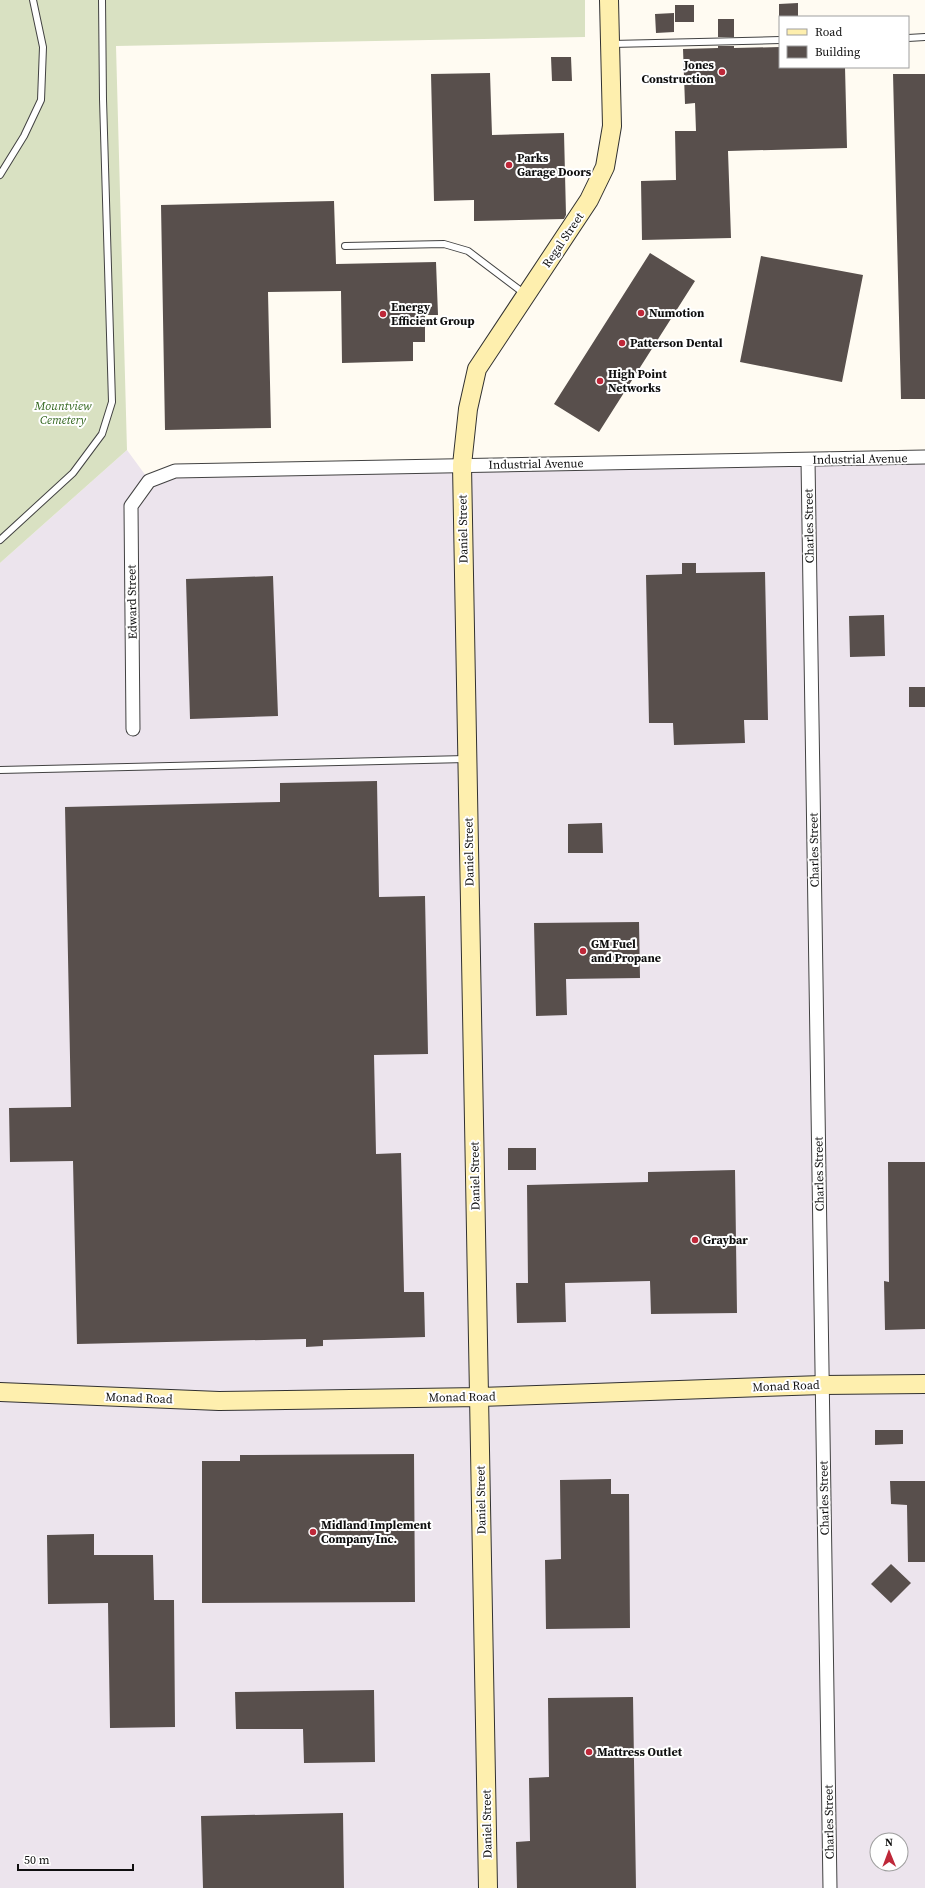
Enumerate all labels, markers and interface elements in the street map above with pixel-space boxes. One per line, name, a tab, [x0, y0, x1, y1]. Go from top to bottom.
legend	[779, 16, 909, 68]
text: Road	[815, 24, 842, 40]
text: Building	[815, 44, 860, 60]
place label: Jones Construction	[641, 57, 715, 87]
marker: Jones Construction	[717, 67, 727, 77]
place label: Parks Garage Doors	[517, 150, 592, 180]
marker: Parks Garage Doors	[504, 160, 514, 170]
street label: Regal Street	[539, 209, 587, 271]
place label: Energy Efficient Group	[391, 299, 475, 329]
place label: Numotion	[649, 305, 705, 321]
marker: Numotion	[636, 308, 646, 318]
marker: Energy Efficient Group	[378, 309, 388, 319]
place label: Patterson Dental	[630, 335, 723, 351]
marker: Patterson Dental	[617, 338, 627, 348]
place label: High Point Networks	[608, 366, 667, 396]
marker: High Point Networks	[595, 376, 605, 386]
park label: Mountview Cemetery	[33, 398, 92, 428]
street label: Industrial Avenue	[812, 450, 908, 468]
street label: Industrial Avenue	[488, 455, 584, 473]
street label: Charles Street	[800, 489, 818, 563]
street label: Daniel Street	[454, 494, 472, 564]
street label: Edward Street	[123, 565, 141, 639]
street label: Charles Street	[805, 813, 823, 887]
street label: Daniel Street	[460, 817, 478, 887]
place label: GM Fuel and Propane	[591, 936, 661, 966]
marker: GM Fuel and Propane	[578, 946, 588, 956]
street label: Charles Street	[810, 1137, 828, 1211]
street label: Daniel Street	[466, 1141, 484, 1211]
place label: Graybar	[703, 1232, 748, 1248]
marker: Graybar	[690, 1235, 700, 1245]
street label: Monad Road	[752, 1377, 820, 1395]
street label: Monad Road	[428, 1388, 496, 1406]
street label: Monad Road	[105, 1389, 173, 1407]
street label: Charles Street	[815, 1461, 833, 1535]
street label: Daniel Street	[472, 1465, 490, 1535]
place label: Midland Implement Company Inc.	[321, 1517, 432, 1547]
marker: Midland Implement Company Inc.	[308, 1527, 318, 1537]
place label: Mattress Outlet	[597, 1744, 683, 1760]
marker: Mattress Outlet	[584, 1747, 594, 1757]
street label: Charles Street	[820, 1785, 838, 1859]
street label: Daniel Street	[478, 1789, 496, 1859]
north arrow	[869, 1832, 909, 1872]
text: N	[885, 1835, 893, 1850]
scale bar	[18, 1846, 133, 1872]
text: 50 m	[24, 1852, 50, 1868]

